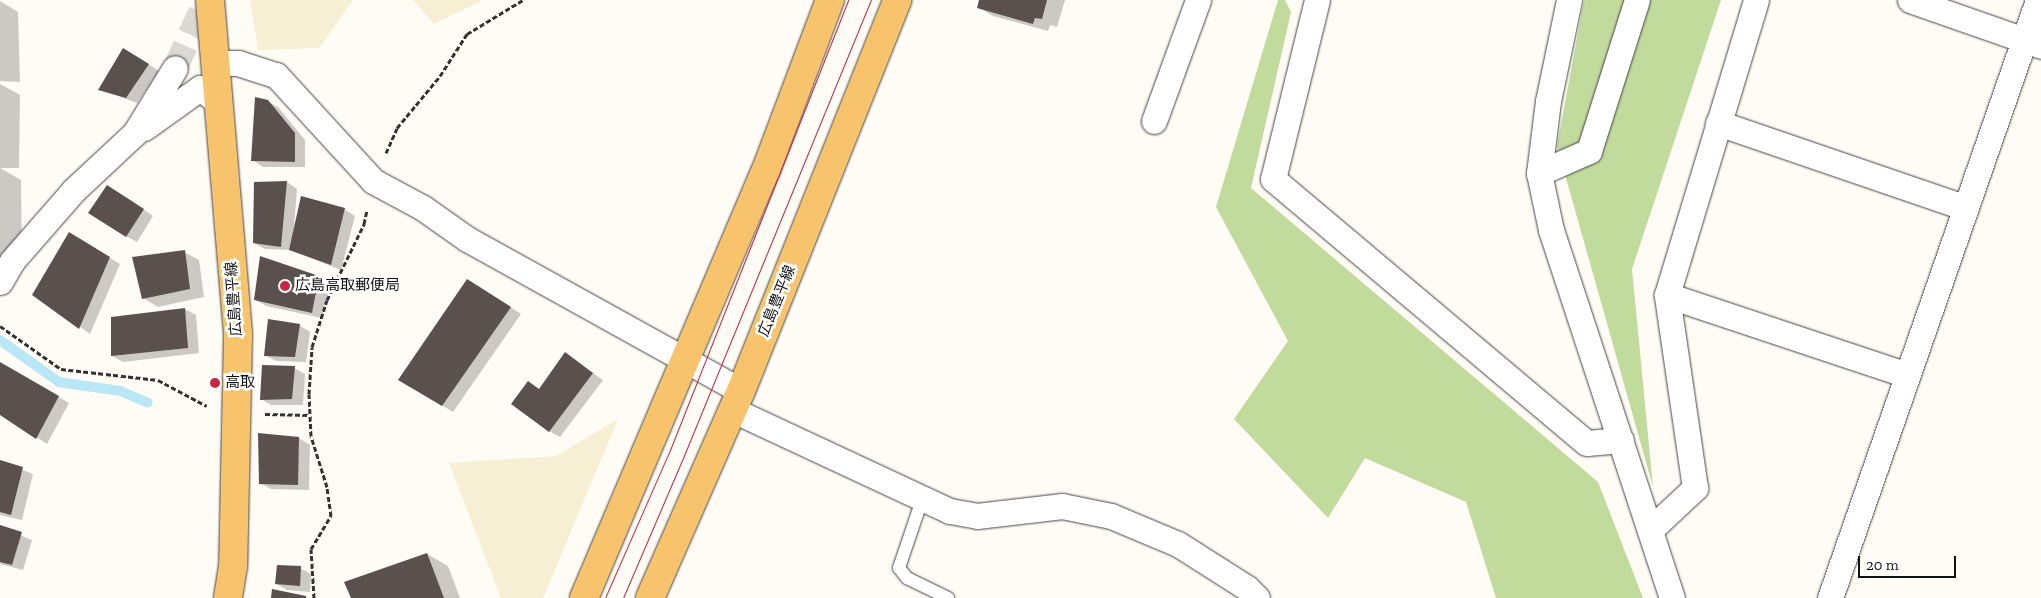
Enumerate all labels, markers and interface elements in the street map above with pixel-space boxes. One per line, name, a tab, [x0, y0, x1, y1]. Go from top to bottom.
street label: 広島豊平線	[222, 261, 246, 337]
street label: 広島豊平線	[755, 263, 799, 339]
place label: 広島高取郵便局	[295, 277, 400, 295]
marker: 広島高取郵便局	[279, 280, 291, 292]
place label: 高取	[225, 374, 255, 392]
marker: 高取	[209, 377, 221, 389]
scale bar	[1861, 546, 1958, 578]
text: 20 m	[1866, 556, 1899, 574]

